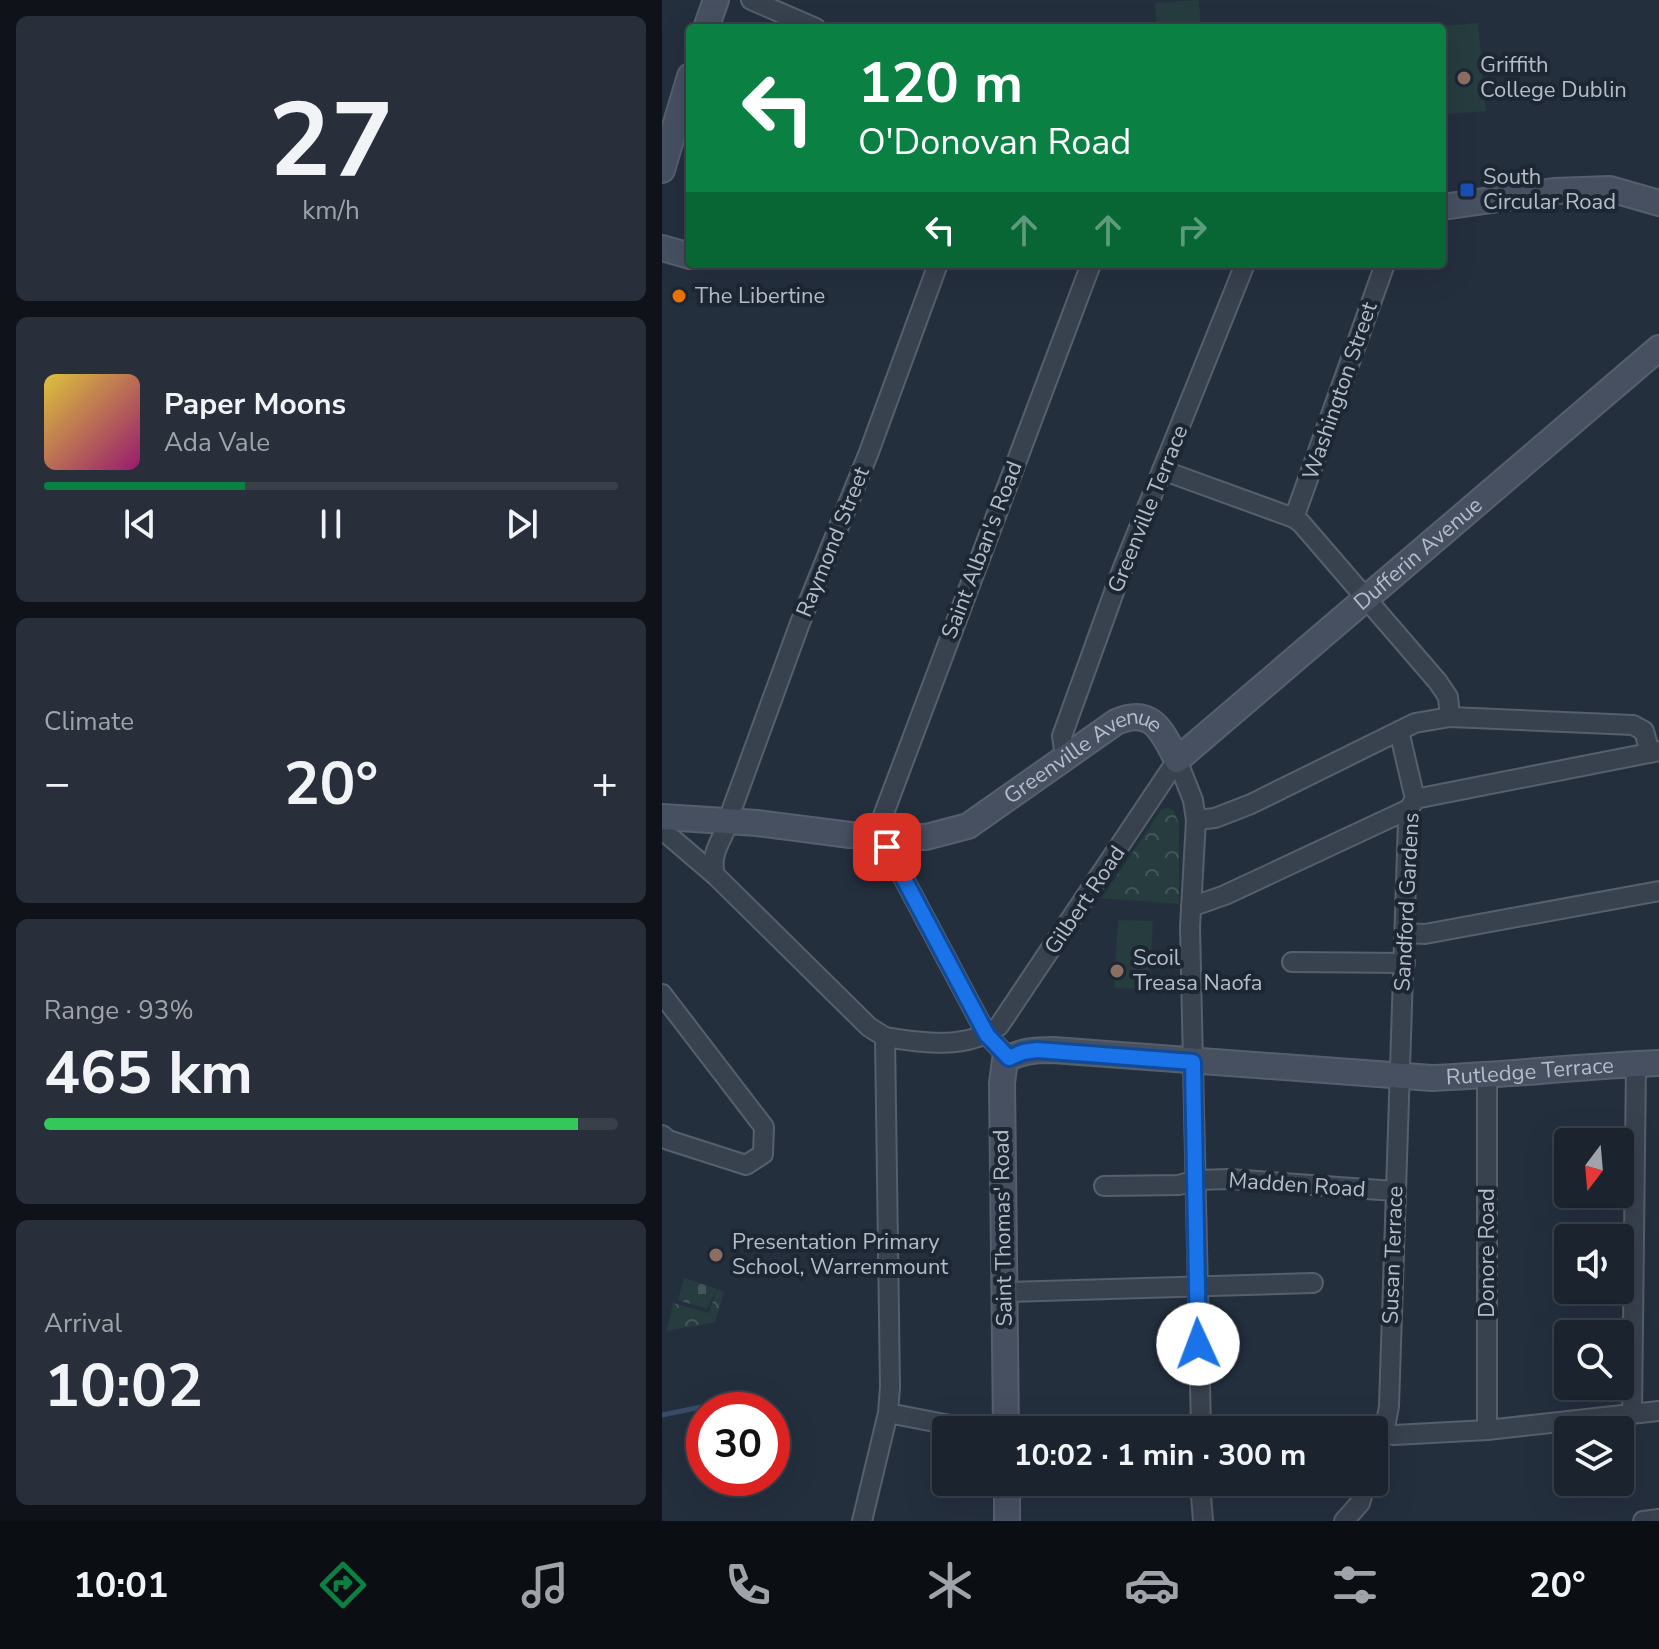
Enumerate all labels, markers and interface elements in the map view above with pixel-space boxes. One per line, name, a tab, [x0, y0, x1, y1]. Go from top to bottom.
text: 120 m	[858, 45, 1023, 122]
place label: Griffith College Dublin	[1480, 50, 1627, 105]
icon: left	[726, 56, 830, 160]
marker: Griffith College Dublin	[1455, 69, 1473, 87]
text: 27	[269, 70, 393, 212]
text: O'Donovan Road	[858, 118, 1131, 167]
place label: South Circular Road	[1483, 162, 1616, 217]
marker: South Circular Road	[1458, 181, 1476, 199]
text: km/h	[302, 193, 360, 228]
icon: left	[918, 208, 962, 252]
icon: ahead	[1002, 208, 1046, 252]
icon: ahead	[1086, 208, 1130, 252]
icon: right	[1170, 208, 1214, 252]
place label: The Libertine	[695, 281, 825, 311]
marker: The Libertine	[670, 287, 688, 305]
street label: Washington Street	[1296, 298, 1385, 484]
text: Paper Moons	[164, 384, 346, 425]
street label: Greenville Terrace	[1101, 421, 1195, 597]
text: Ada Vale	[164, 425, 270, 460]
street label: Saint Alban's Road	[934, 457, 1030, 643]
street label: Raymond Street	[789, 462, 877, 622]
street label: Dufferin Avenue	[1347, 490, 1489, 617]
icon: previous	[118, 502, 162, 546]
icon: pause	[309, 502, 353, 546]
icon: next	[500, 502, 544, 546]
street label: Greenville Avenue	[998, 702, 1169, 811]
text: Climate	[44, 704, 134, 739]
text: 20°	[284, 743, 378, 825]
text: −	[44, 754, 70, 814]
text: +	[592, 754, 618, 814]
street label: Sandford Gardens	[1387, 812, 1427, 992]
pin	[853, 813, 921, 881]
icon: arrive	[865, 825, 909, 869]
street label: Gilbert Road	[1038, 840, 1132, 960]
place label: Scoil Treasa Naofa	[1133, 943, 1263, 998]
marker: Scoil Treasa Naofa	[1108, 962, 1126, 980]
text: Range · 93%	[44, 993, 194, 1028]
text: 465 km	[44, 1032, 253, 1114]
street label: Rutledge Terrace	[1445, 1050, 1615, 1092]
north arrow	[1554, 1128, 1634, 1208]
map controls	[1554, 1128, 1634, 1496]
street label: Saint Thomas' Road	[986, 1129, 1020, 1327]
street label: Madden Road	[1228, 1165, 1366, 1205]
street label: Susan Terrace	[1376, 1185, 1410, 1325]
street label: Donore Road	[1472, 1188, 1502, 1318]
button: sound	[1554, 1224, 1634, 1304]
place label: Presentation Primary School, Warrenmount	[732, 1227, 948, 1282]
marker: Presentation Primary School, Warrenmount	[707, 1246, 725, 1264]
position arrow	[1156, 1302, 1240, 1386]
text: Arrival	[44, 1306, 122, 1341]
button: search	[1554, 1320, 1634, 1400]
text: 10:02	[44, 1345, 203, 1427]
speed limit sign: 30	[686, 1392, 790, 1496]
button: layers	[1554, 1416, 1634, 1496]
text: 10:02 · 1 min · 300 m	[1014, 1435, 1306, 1476]
icon: directions	[315, 1557, 371, 1613]
icon: music	[517, 1557, 573, 1613]
icon: phone	[720, 1557, 776, 1613]
icon: climate	[922, 1557, 978, 1613]
icon: car	[1124, 1557, 1180, 1613]
icon: filters	[1327, 1557, 1383, 1613]
text: 10:01	[73, 1561, 169, 1610]
text: 20°	[1529, 1561, 1586, 1610]

